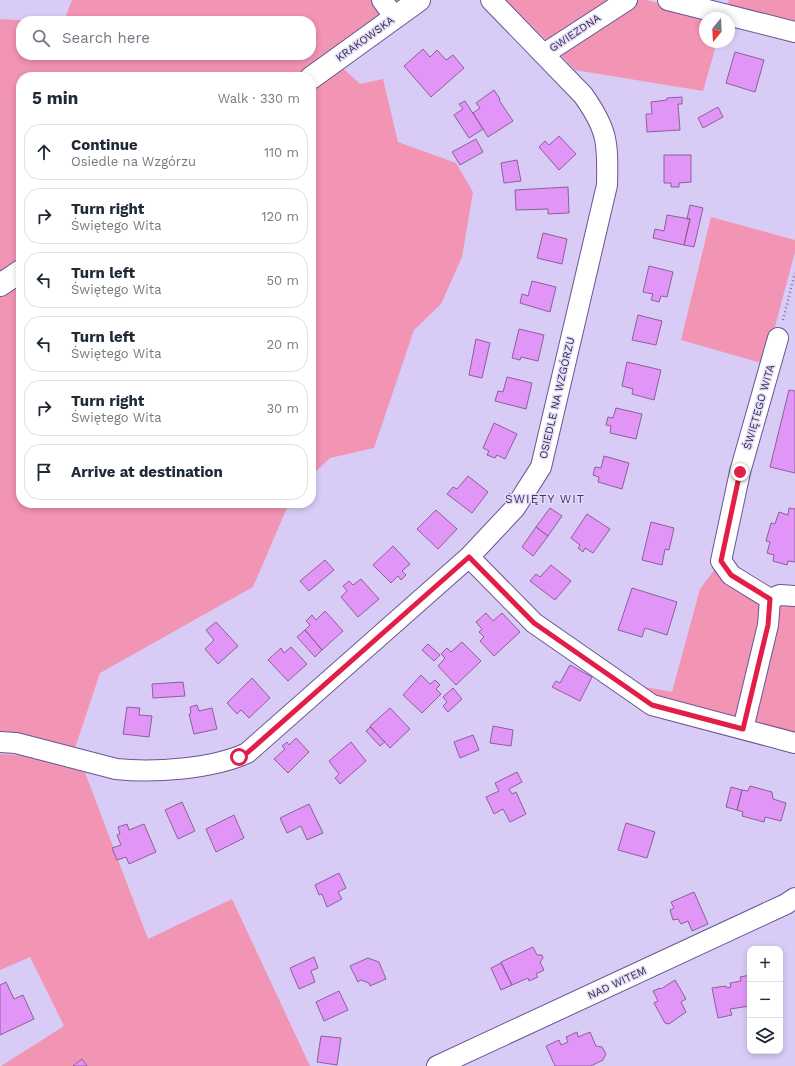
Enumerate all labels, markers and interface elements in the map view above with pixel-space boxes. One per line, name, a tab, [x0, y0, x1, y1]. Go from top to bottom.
street label: GWIEZDNA	[547, 11, 603, 55]
north arrow	[699, 12, 735, 48]
street label: KRAKOWSKA	[333, 14, 397, 64]
search box	[16, 16, 316, 60]
icon: search	[30, 27, 52, 49]
text: Search here	[62, 29, 150, 47]
text: 5 min	[32, 88, 78, 108]
text: Walk · 330 m	[218, 91, 300, 106]
text: Continue	[71, 136, 138, 154]
icon: ahead	[33, 141, 55, 163]
text: 110 m	[264, 145, 299, 160]
text: Osiedle na Wzgórzu	[71, 154, 196, 169]
text: Turn right	[71, 200, 144, 218]
icon: right	[33, 205, 55, 227]
text: 120 m	[261, 209, 299, 224]
text: Świętego Wita	[71, 218, 162, 233]
text: Turn left	[71, 264, 135, 282]
icon: left	[33, 269, 55, 291]
text: 50 m	[267, 273, 299, 288]
text: Świętego Wita	[71, 282, 162, 297]
text: Turn left	[71, 328, 135, 346]
icon: left	[33, 333, 55, 355]
street label: OSIEDLE NA WZGÓRZU	[536, 336, 577, 460]
text: 20 m	[267, 337, 299, 352]
text: Świętego Wita	[71, 346, 162, 361]
street label: ŚWIĘTEGO WITA	[740, 363, 777, 451]
text: Turn right	[71, 392, 144, 410]
icon: right	[33, 397, 55, 419]
text: 30 m	[267, 401, 299, 416]
text: Świętego Wita	[71, 410, 162, 425]
icon: arrive	[33, 461, 55, 483]
text: Arrive at destination	[71, 463, 223, 481]
route end	[731, 463, 749, 481]
district label: ŚWIĘTY WIT	[505, 492, 585, 506]
route start	[230, 748, 248, 766]
map controls	[747, 946, 783, 1054]
button: +	[747, 946, 783, 982]
street label: NAD WITEM	[585, 964, 649, 1002]
button: −	[747, 982, 783, 1018]
button: layers	[747, 1018, 783, 1054]

